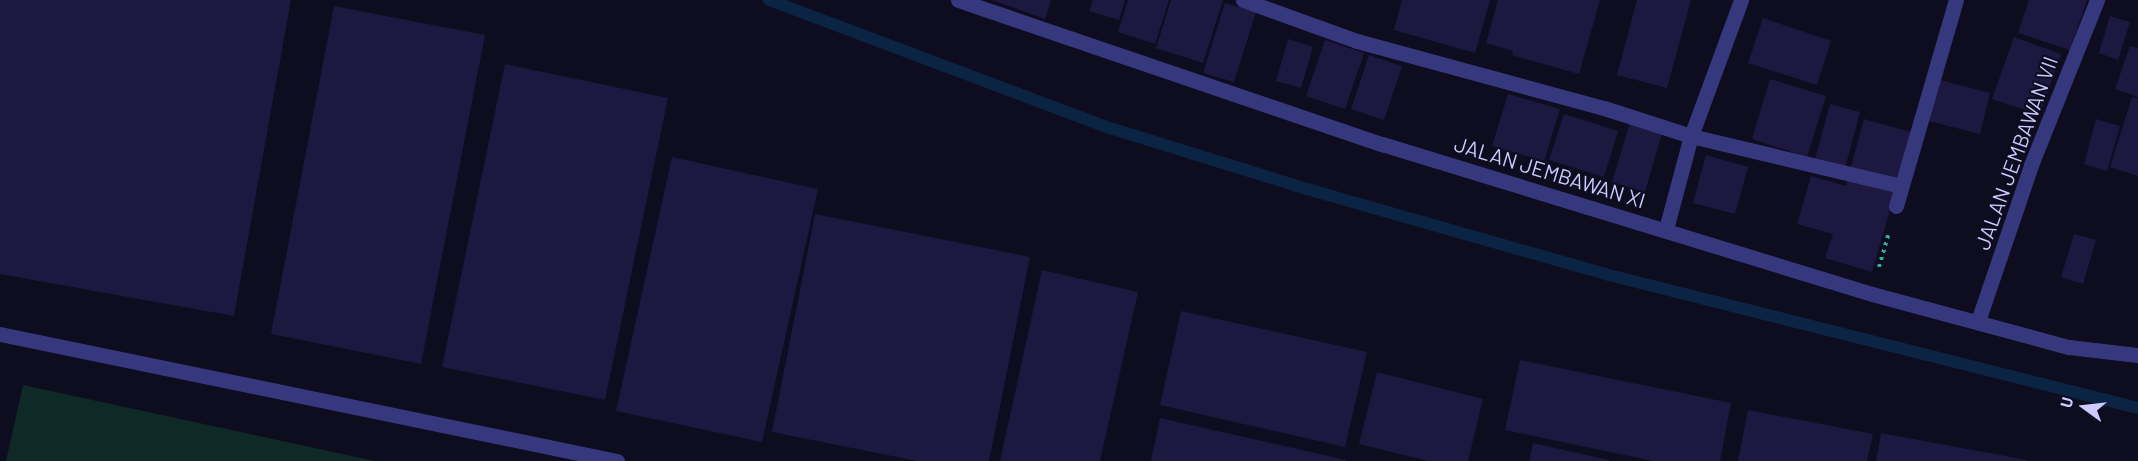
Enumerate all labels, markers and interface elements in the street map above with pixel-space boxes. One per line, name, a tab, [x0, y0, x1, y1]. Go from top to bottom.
street label: JALAN JEMBAWAN VII	[1969, 53, 2063, 253]
street label: JALAN JEMBAWAN XI	[1451, 131, 1649, 213]
north arrow	[2054, 377, 2114, 437]
text: U	[2056, 395, 2077, 410]

